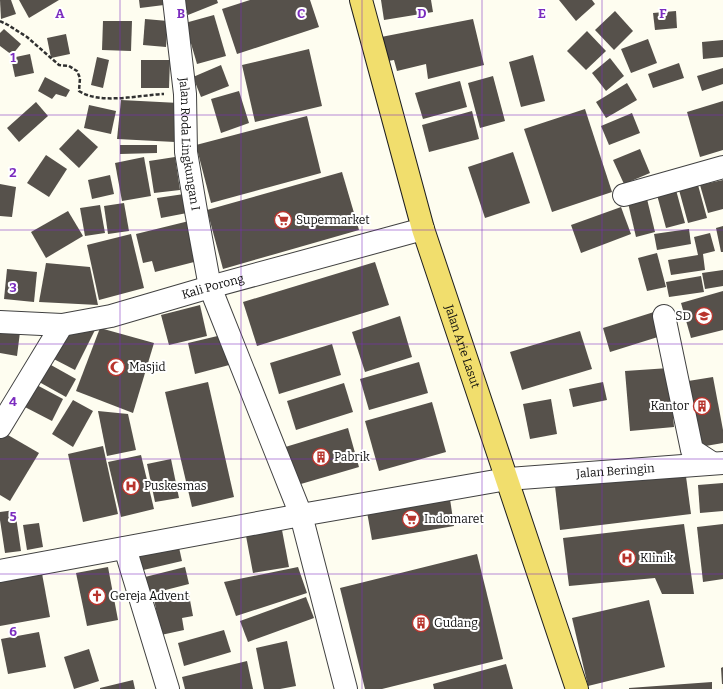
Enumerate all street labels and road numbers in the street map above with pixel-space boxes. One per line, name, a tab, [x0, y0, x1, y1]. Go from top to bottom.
street label: Jalan Roda Lingkungan I	[176, 76, 203, 212]
street label: Kali Porong	[180, 271, 246, 302]
street label: Jalan Arie Lasut	[442, 302, 483, 390]
street label: Jalan Beringin	[575, 461, 655, 481]

